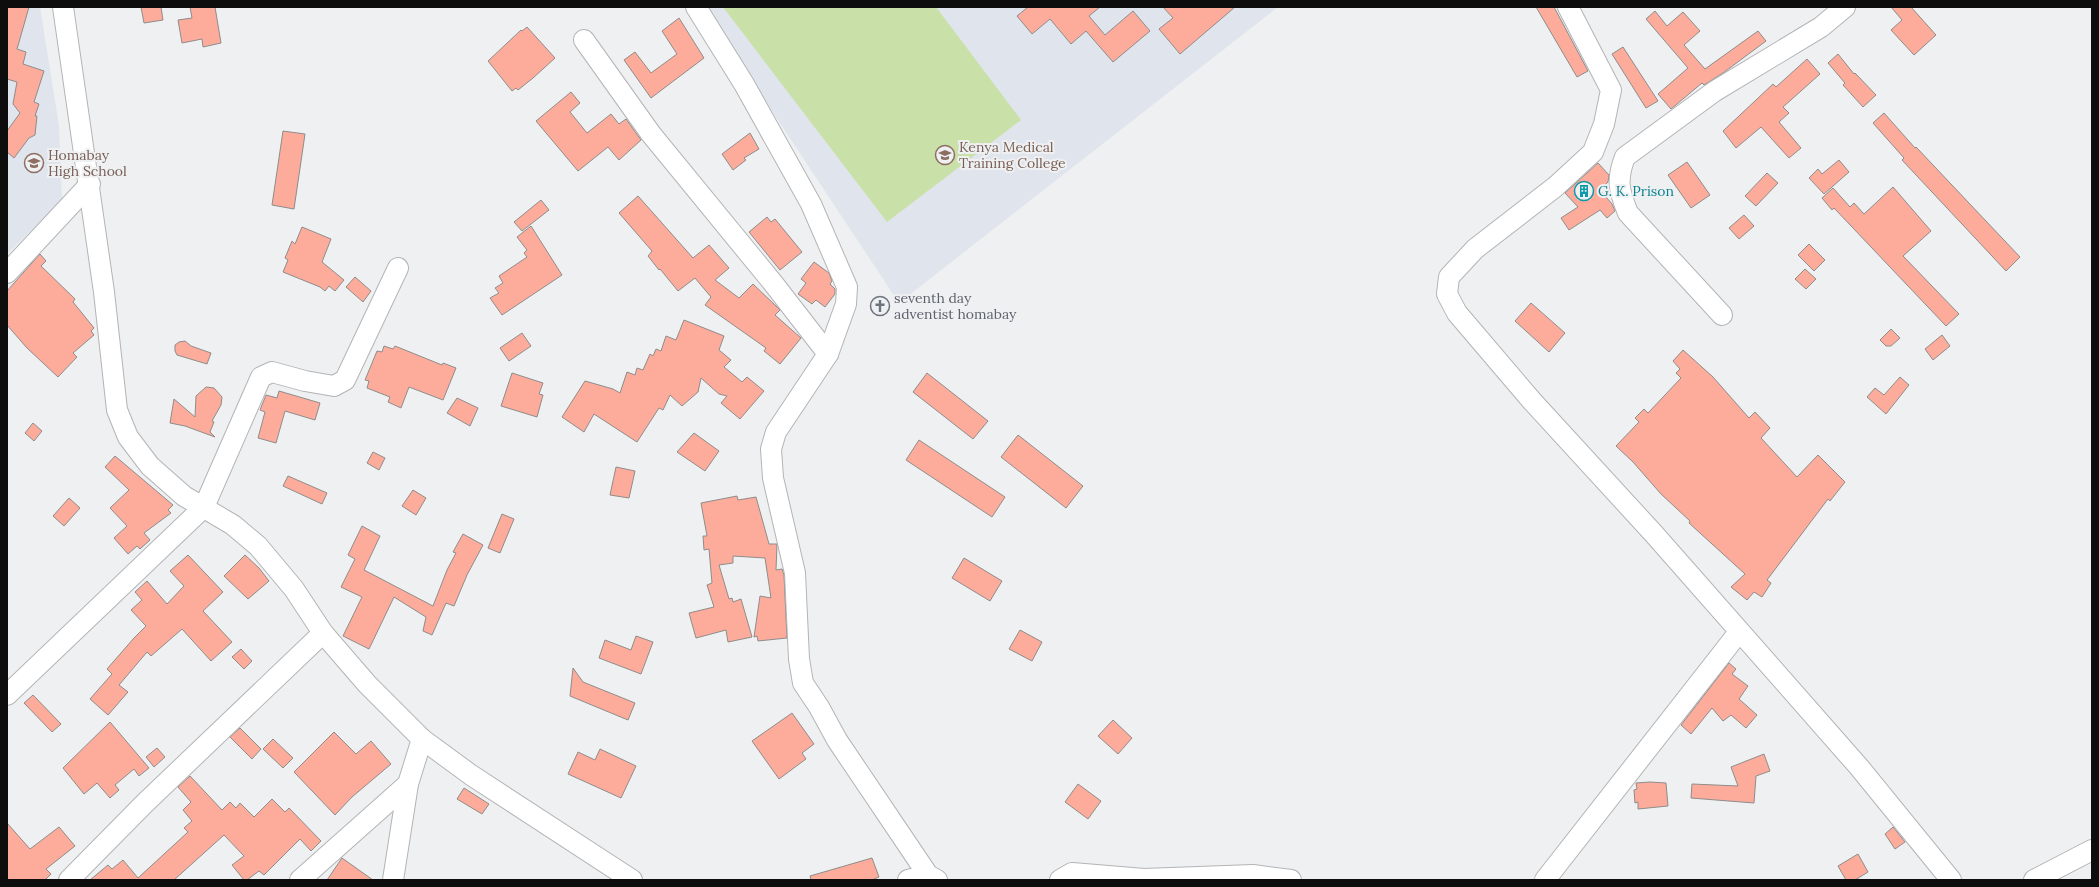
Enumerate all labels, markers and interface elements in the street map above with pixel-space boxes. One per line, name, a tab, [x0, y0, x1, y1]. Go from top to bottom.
place label: Kenya Medical Training College	[959, 138, 1066, 172]
school or university icon: Kenya Medical Training College	[934, 144, 956, 166]
place label: Homabay High School	[48, 146, 127, 180]
school or university icon: Homabay High School	[23, 152, 45, 174]
building icon: G. K. Prison	[1573, 180, 1595, 202]
place label: G. K. Prison	[1598, 182, 1675, 200]
place label: seventh day adventist homabay	[894, 289, 1017, 323]
church icon: seventh day adventist homabay	[869, 295, 891, 317]

